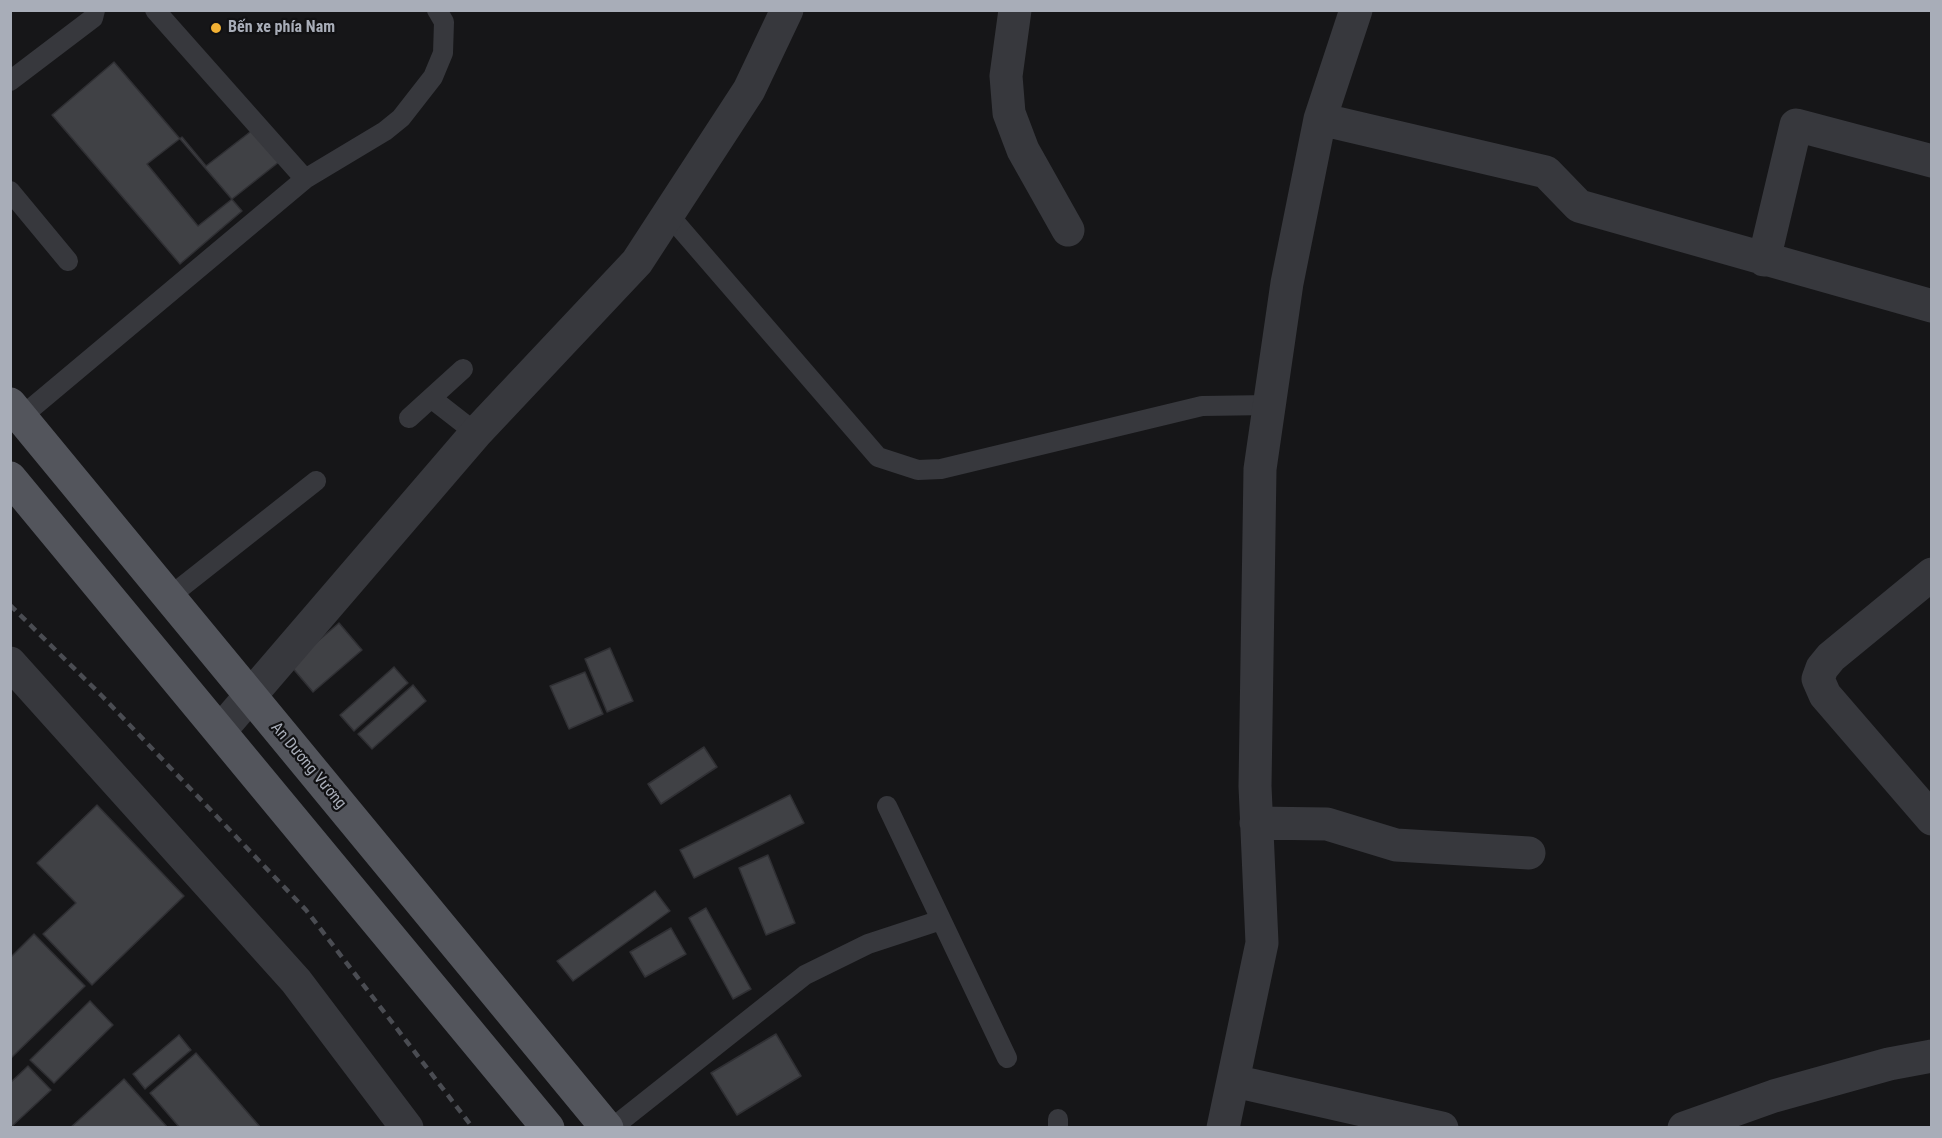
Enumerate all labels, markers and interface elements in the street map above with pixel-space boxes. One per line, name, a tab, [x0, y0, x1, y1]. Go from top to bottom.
place label: Bến xe phía Nam	[228, 18, 335, 38]
marker: Bến xe phía Nam	[209, 21, 223, 35]
street label: An Dương Vương	[266, 719, 350, 813]

